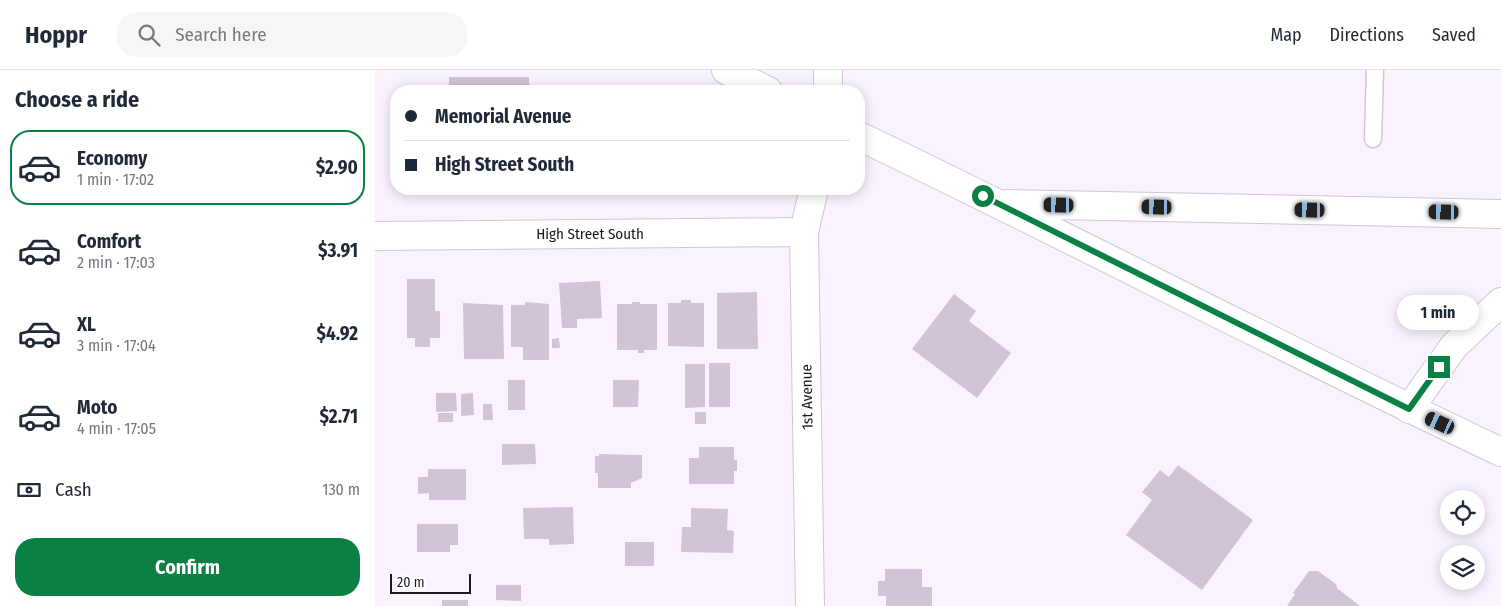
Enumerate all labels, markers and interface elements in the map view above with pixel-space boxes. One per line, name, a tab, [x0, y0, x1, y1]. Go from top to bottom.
search box	[117, 12, 467, 57]
text: Hoppr	[25, 21, 87, 49]
icon: search	[135, 21, 163, 49]
text: Search here	[175, 23, 267, 46]
text: Map	[1270, 24, 1302, 46]
text: Directions	[1330, 24, 1404, 46]
text: Saved	[1432, 24, 1476, 46]
text: Choose a ride	[15, 86, 139, 113]
text: Memorial Avenue	[435, 105, 571, 128]
icon: car	[17, 145, 62, 190]
text: Economy	[77, 147, 147, 170]
text: High Street South	[435, 153, 574, 176]
text: $2.90	[316, 156, 358, 179]
text: 1 min · 17:02	[77, 170, 154, 189]
route start	[972, 185, 994, 207]
car	[1043, 197, 1074, 213]
car	[1141, 199, 1172, 215]
car	[1294, 202, 1325, 218]
car	[1428, 204, 1459, 220]
street label: High Street South	[536, 225, 644, 243]
icon: car	[17, 228, 62, 273]
text: Comfort	[77, 230, 141, 253]
text: $3.91	[318, 239, 358, 262]
text: 2 min · 17:03	[77, 253, 155, 272]
callout: 1 min	[1398, 294, 1480, 330]
text: 1 min	[1421, 303, 1455, 322]
icon: car	[17, 311, 62, 356]
text: XL	[77, 313, 96, 336]
text: $4.92	[316, 322, 358, 345]
text: 3 min · 17:04	[77, 336, 156, 355]
route end	[1428, 356, 1450, 378]
street label: 1st Avenue	[797, 364, 817, 430]
icon: car	[17, 394, 62, 439]
text: Moto	[77, 396, 117, 419]
text: $2.71	[320, 405, 358, 428]
car	[1423, 410, 1456, 436]
text: 4 min · 17:05	[77, 419, 156, 438]
icon: cash	[15, 476, 43, 504]
text: Cash	[55, 478, 92, 501]
text: 130 m	[322, 480, 360, 499]
map controls	[1440, 490, 1485, 590]
button: locate	[1440, 490, 1485, 535]
button: Confirm	[15, 538, 360, 596]
button: layers	[1440, 545, 1485, 590]
scale bar	[390, 571, 471, 594]
text: 20 m	[397, 574, 425, 591]

